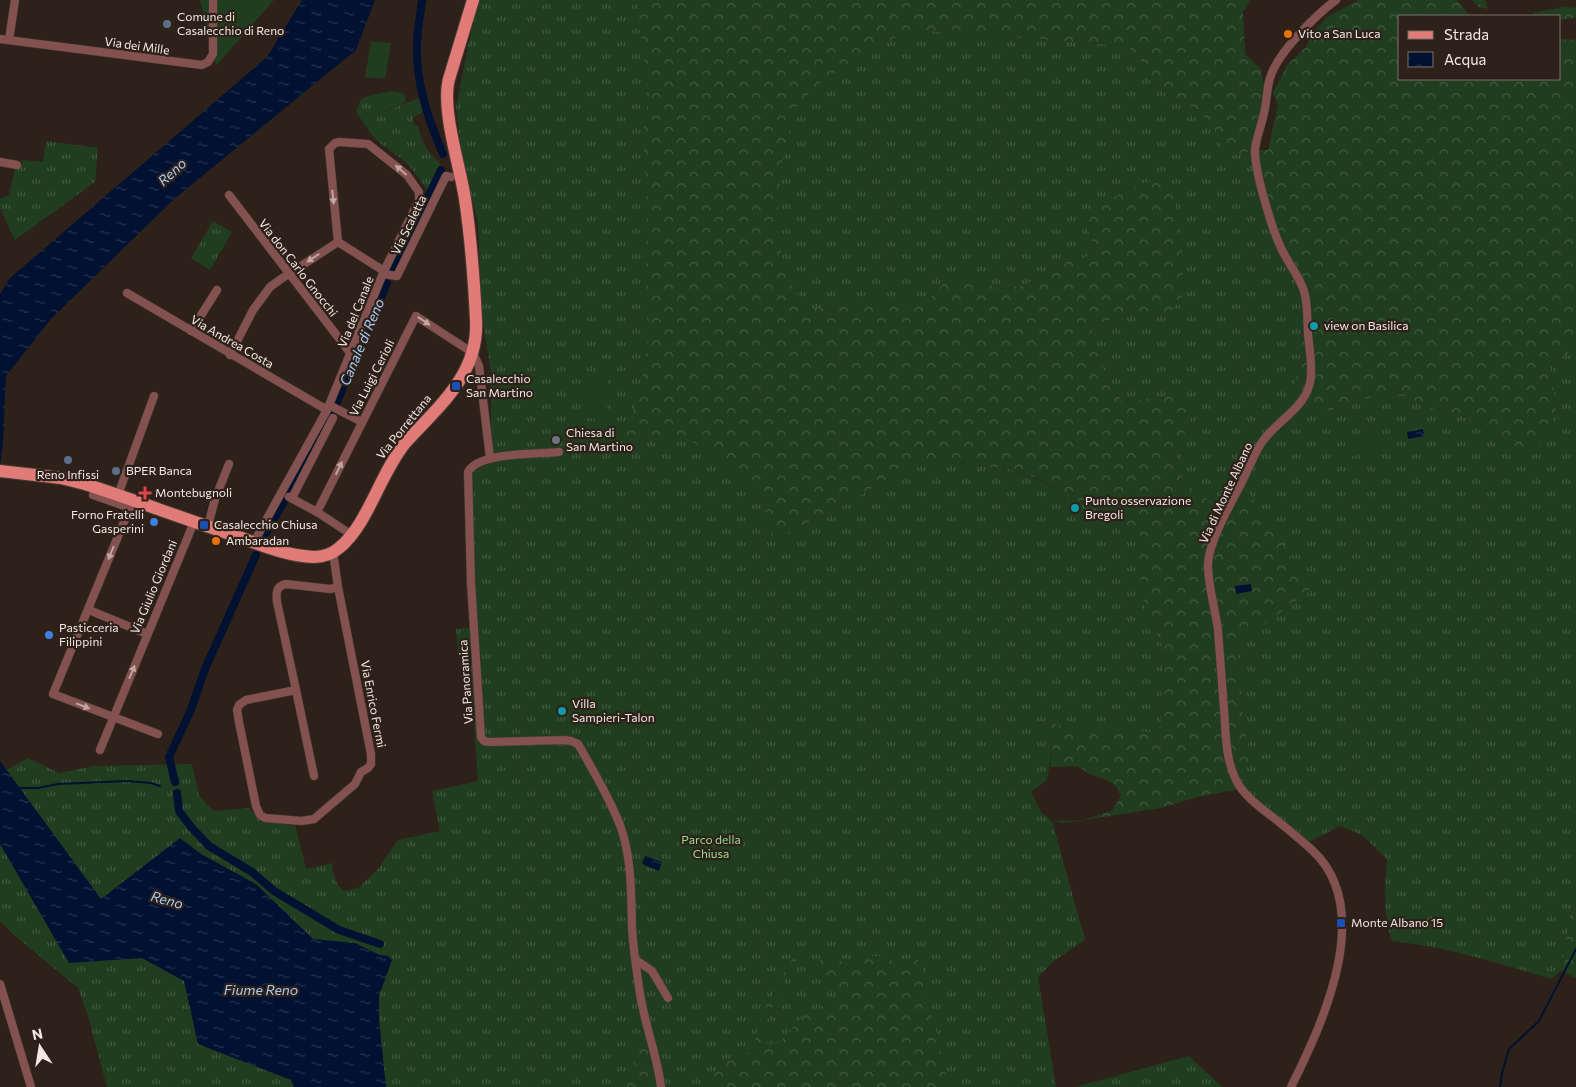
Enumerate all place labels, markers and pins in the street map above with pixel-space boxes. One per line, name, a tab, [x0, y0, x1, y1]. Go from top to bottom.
place label: Comune di Casalecchio di Reno	[177, 9, 284, 37]
marker: Comune di Casalecchio di Reno	[161, 18, 173, 30]
place label: Vito a San Luca	[1298, 26, 1380, 40]
marker: Vito a San Luca	[1282, 28, 1294, 40]
place label: view on Basilica	[1324, 318, 1409, 332]
marker: view on Basilica	[1308, 320, 1320, 332]
place label: Casalecchio San Martino	[466, 371, 533, 399]
marker: Casalecchio San Martino	[450, 380, 462, 392]
place label: Chiesa di San Martino	[566, 425, 633, 453]
marker: Chiesa di San Martino	[550, 434, 562, 446]
marker: Reno Infissi	[62, 454, 74, 466]
place label: BPER Banca	[126, 463, 192, 477]
marker: BPER Banca	[110, 465, 122, 477]
place label: Reno Infissi	[37, 467, 99, 481]
place label: Montebugnoli	[155, 485, 232, 499]
marker: Montebugnoli	[139, 487, 151, 499]
place label: Punto osservazione Bregoli	[1085, 493, 1191, 521]
marker: Punto osservazione Bregoli	[1069, 502, 1081, 514]
place label: Forno Fratelli Gasperini	[71, 507, 144, 535]
marker: Forno Fratelli Gasperini	[148, 516, 160, 528]
place label: Casalecchio Chiusa	[214, 517, 318, 531]
marker: Casalecchio Chiusa	[198, 519, 210, 531]
place label: Ambaradan	[226, 533, 289, 547]
marker: Ambaradan	[210, 535, 222, 547]
place label: Pasticceria Filippini	[59, 620, 119, 648]
marker: Pasticceria Filippini	[43, 629, 55, 641]
place label: Villa Sampieri-Talon	[572, 696, 655, 724]
marker: Villa Sampieri-Talon	[556, 705, 568, 717]
place label: Monte Albano 15	[1351, 915, 1443, 929]
marker: Monte Albano 15	[1335, 917, 1347, 929]

